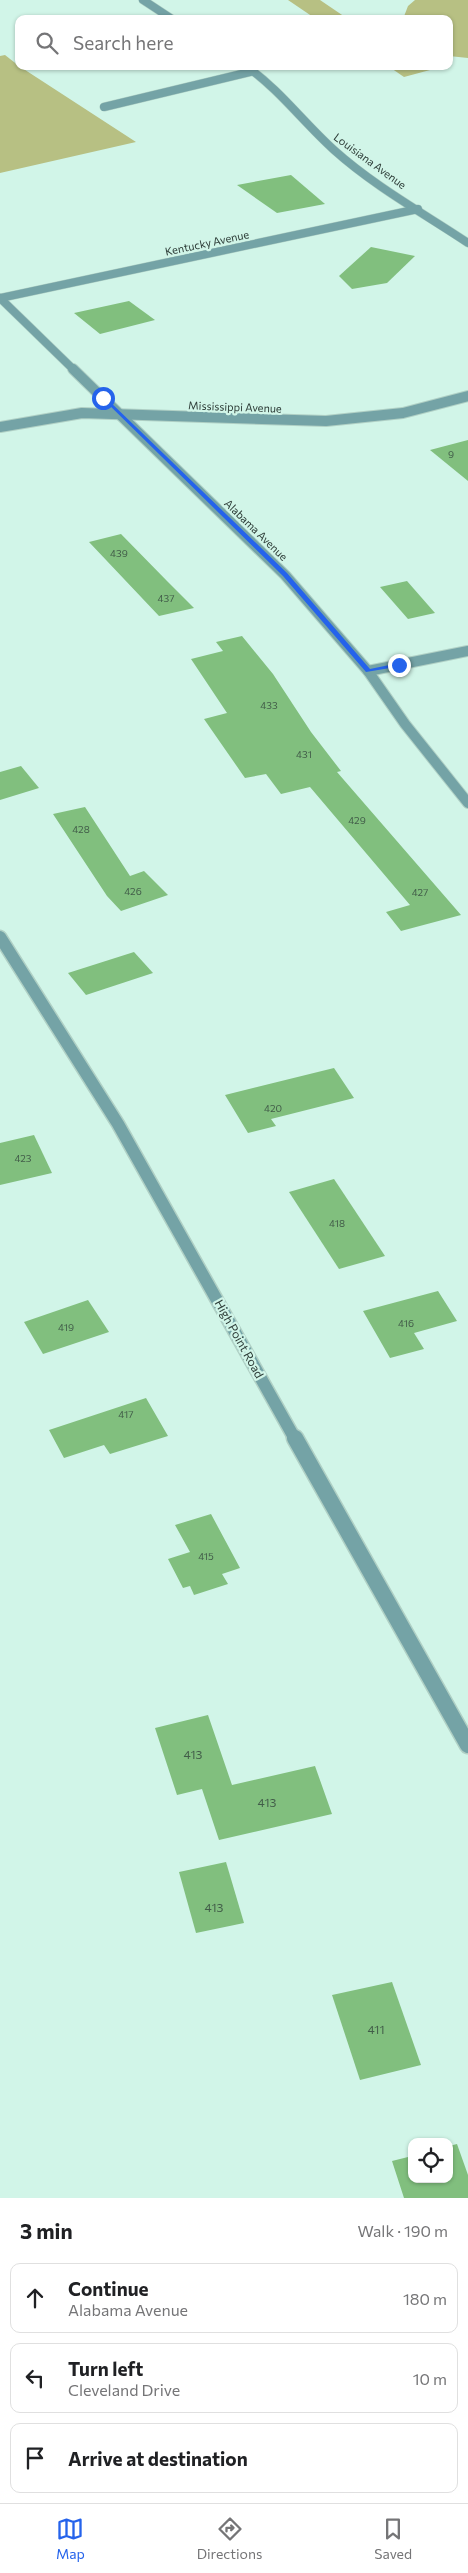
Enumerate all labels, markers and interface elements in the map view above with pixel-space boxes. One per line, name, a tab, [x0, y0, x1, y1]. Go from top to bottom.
search box	[15, 15, 453, 70]
icon: search	[33, 29, 61, 57]
text: Search here	[73, 31, 173, 54]
street label: Louisiana Avenue	[332, 130, 409, 191]
street label: Kentucky Avenue	[164, 227, 250, 258]
route start	[92, 387, 115, 410]
street label: Mississippi Avenue	[188, 398, 282, 415]
house number: 9	[448, 448, 454, 460]
street label: Alabama Avenue	[222, 496, 291, 563]
house number: 439	[110, 547, 128, 559]
house number: 437	[158, 592, 174, 604]
route end	[388, 654, 411, 677]
house number: 433	[260, 699, 278, 711]
house number: 431	[296, 748, 312, 760]
house number: 429	[348, 814, 366, 826]
house number: 428	[72, 823, 90, 835]
house number: 426	[124, 885, 142, 897]
house number: 427	[412, 886, 428, 898]
house number: 420	[264, 1102, 282, 1114]
house number: 423	[14, 1152, 32, 1164]
house number: 418	[329, 1217, 345, 1229]
street label: High Point Road	[213, 1297, 267, 1380]
house number: 416	[398, 1317, 414, 1329]
house number: 419	[58, 1321, 74, 1333]
house number: 417	[118, 1408, 134, 1420]
house number: 415	[198, 1550, 214, 1562]
house number: 413	[184, 1747, 203, 1761]
house number: 413	[258, 1795, 277, 1809]
house number: 413	[205, 1900, 224, 1914]
house number: 411	[367, 2022, 385, 2036]
map controls	[408, 2138, 453, 2183]
button: locate	[408, 2138, 453, 2183]
text: 3 min	[20, 2218, 73, 2243]
text: Walk · 190 m	[358, 2221, 448, 2240]
text: Continue	[68, 2277, 148, 2300]
icon: ahead	[21, 2284, 49, 2312]
text: 180 m	[403, 2289, 447, 2308]
text: Alabama Avenue	[68, 2300, 188, 2319]
text: Turn left	[68, 2357, 143, 2380]
icon: left	[21, 2364, 49, 2392]
text: 10 m	[413, 2369, 447, 2388]
text: Cleveland Drive	[68, 2380, 180, 2399]
icon: arrive	[21, 2444, 49, 2472]
text: Arrive at destination	[68, 2447, 248, 2470]
tab: Map	[56, 2515, 85, 2562]
tab: Directions	[197, 2515, 262, 2562]
tab: Saved	[374, 2515, 412, 2562]

